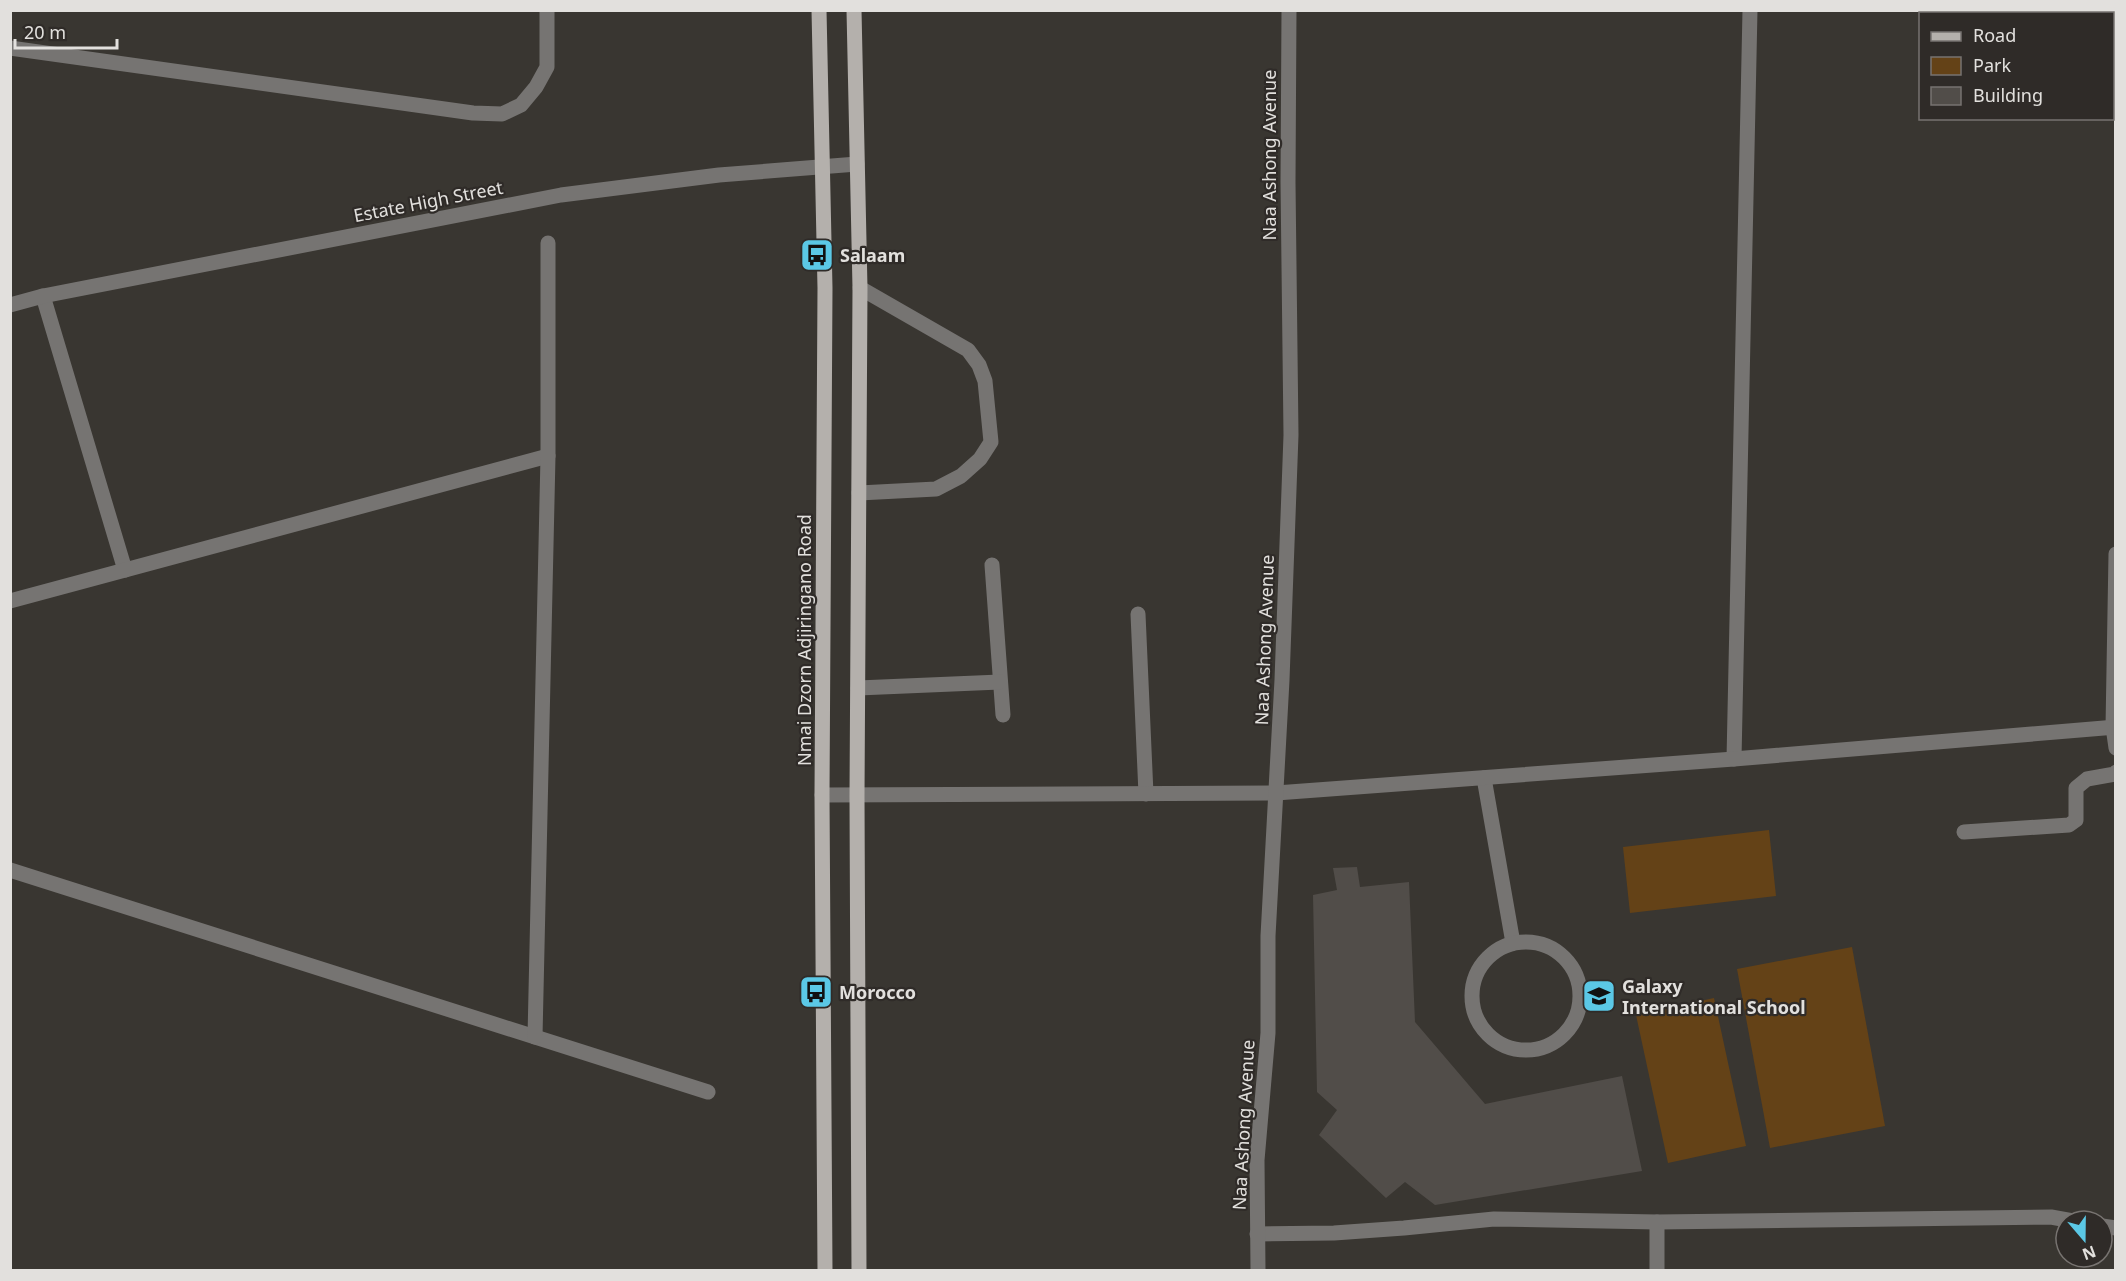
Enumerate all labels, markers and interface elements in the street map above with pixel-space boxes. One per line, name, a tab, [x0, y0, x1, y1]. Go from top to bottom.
scale bar	[15, 12, 117, 50]
legend	[1919, 12, 2114, 120]
text: 20 m	[24, 20, 66, 44]
text: Road	[1973, 23, 2016, 47]
text: Park	[1973, 53, 2011, 77]
street label: Naa Ashong Avenue	[1257, 70, 1281, 240]
text: Building	[1973, 83, 2043, 107]
street label: Estate High Street	[351, 175, 505, 227]
bus stop icon: Salaam	[799, 237, 835, 273]
place label: Salaam	[840, 243, 905, 267]
street label: Nmai Dzorn Adjiringano Road	[792, 514, 816, 766]
street label: Naa Ashong Avenue	[1249, 554, 1279, 726]
bus stop icon: Morocco	[798, 974, 834, 1010]
place label: Galaxy International School	[1622, 974, 1806, 1019]
school or university icon: Galaxy International School	[1581, 978, 1617, 1014]
place label: Morocco	[839, 980, 916, 1004]
street label: Naa Ashong Avenue	[1227, 1039, 1259, 1211]
north arrow	[2054, 1209, 2114, 1269]
text: N	[2079, 1241, 2099, 1266]

